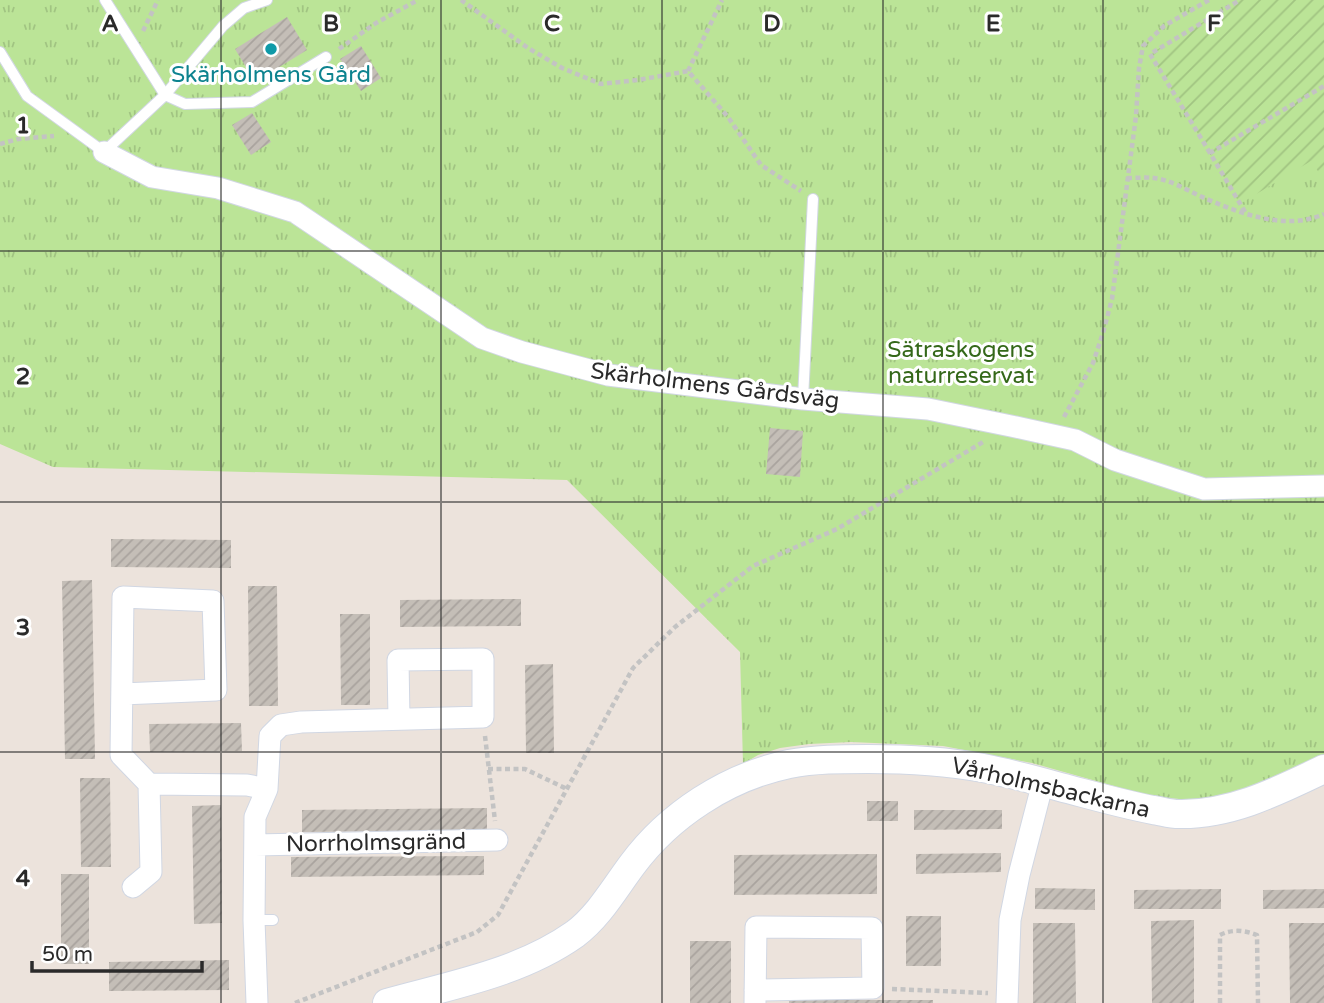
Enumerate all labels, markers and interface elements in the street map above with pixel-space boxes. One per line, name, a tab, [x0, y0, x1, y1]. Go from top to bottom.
text: A	[101, 10, 119, 38]
text: B	[323, 10, 339, 38]
text: C	[544, 10, 560, 38]
text: D	[763, 10, 781, 38]
text: E	[986, 10, 1000, 38]
text: F	[1207, 10, 1221, 38]
marker: Skärholmens Gård	[263, 41, 279, 57]
place label: Skärholmens Gård	[171, 61, 371, 89]
text: 1	[16, 112, 30, 140]
park label: Sätraskogens naturreservat	[887, 336, 1035, 390]
street label: Skärholmens Gårdsväg	[589, 357, 841, 415]
text: 2	[16, 363, 30, 391]
text: 3	[16, 614, 30, 642]
street label: Vårholmsbackarna	[949, 752, 1153, 824]
street label: Norrholmsgränd	[286, 827, 466, 859]
text: 4	[16, 865, 31, 893]
scale bar	[32, 930, 201, 974]
text: 50 m	[42, 942, 93, 967]

